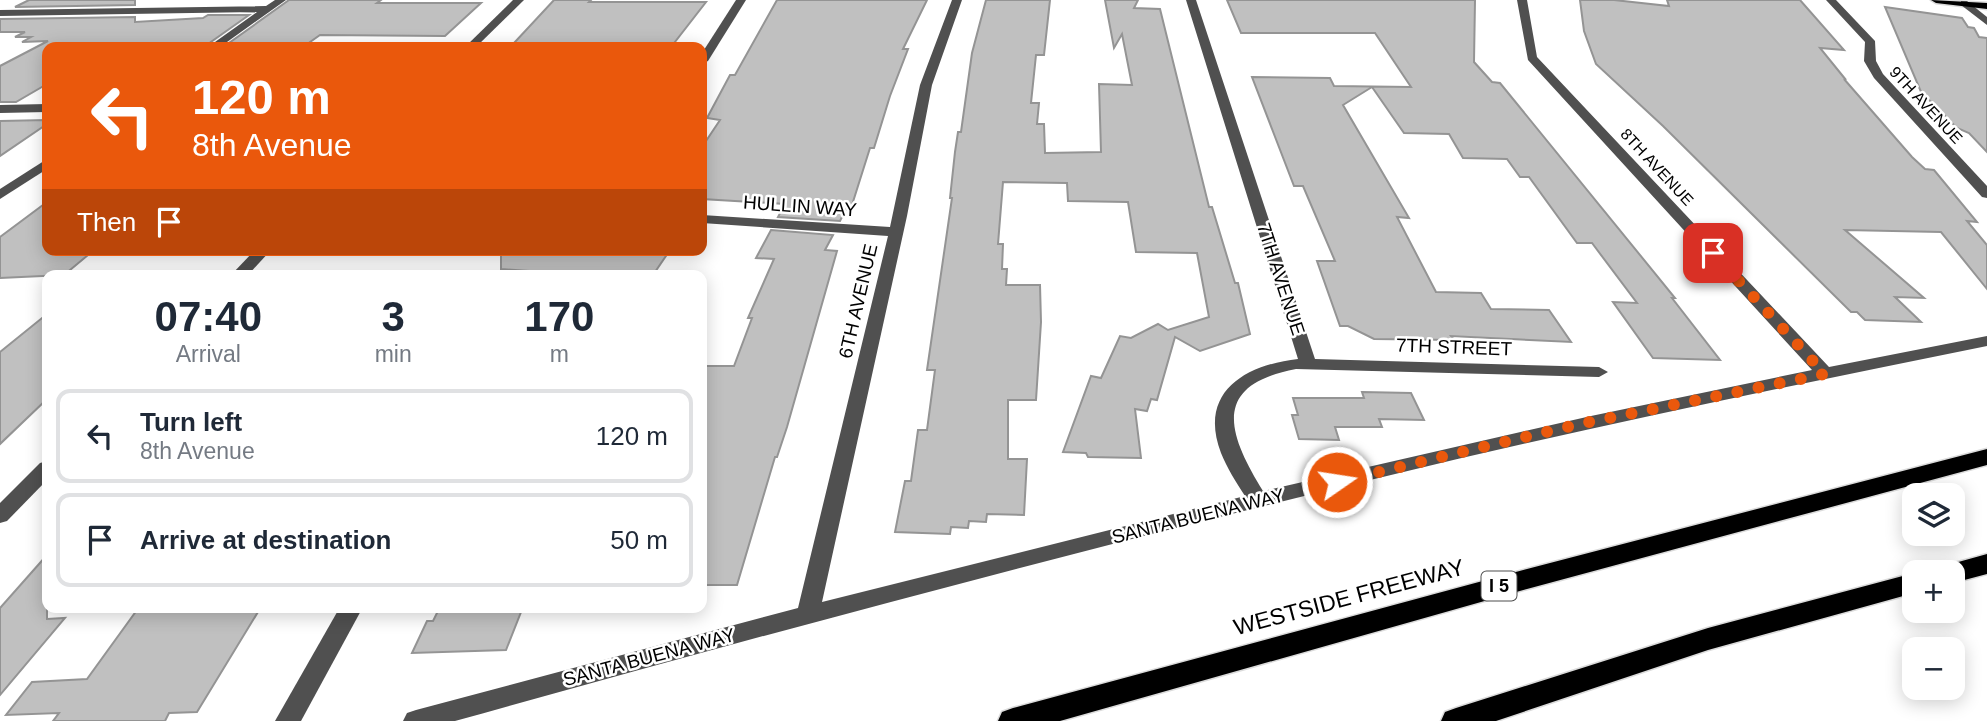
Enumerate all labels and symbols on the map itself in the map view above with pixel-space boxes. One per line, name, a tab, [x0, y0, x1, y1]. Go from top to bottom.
street label: 9TH AVENUE	[1886, 63, 1966, 147]
street label: 8TH AVENUE	[1617, 125, 1697, 209]
street label: HULLIN WAY	[742, 192, 858, 220]
street label: 7TH AVENUE	[1253, 220, 1309, 338]
pin	[1683, 223, 1743, 283]
street label: 6TH AVENUE	[835, 242, 881, 360]
street label: 7TH STREET	[1396, 334, 1513, 360]
position arrow	[1300, 445, 1374, 519]
street label: SANTA BUENA WAY	[1110, 484, 1287, 548]
street label: WESTSIDE FREEWAY	[1231, 554, 1467, 640]
road number: I 5	[1482, 572, 1516, 600]
street label: SANTA BUENA WAY	[561, 624, 738, 690]

